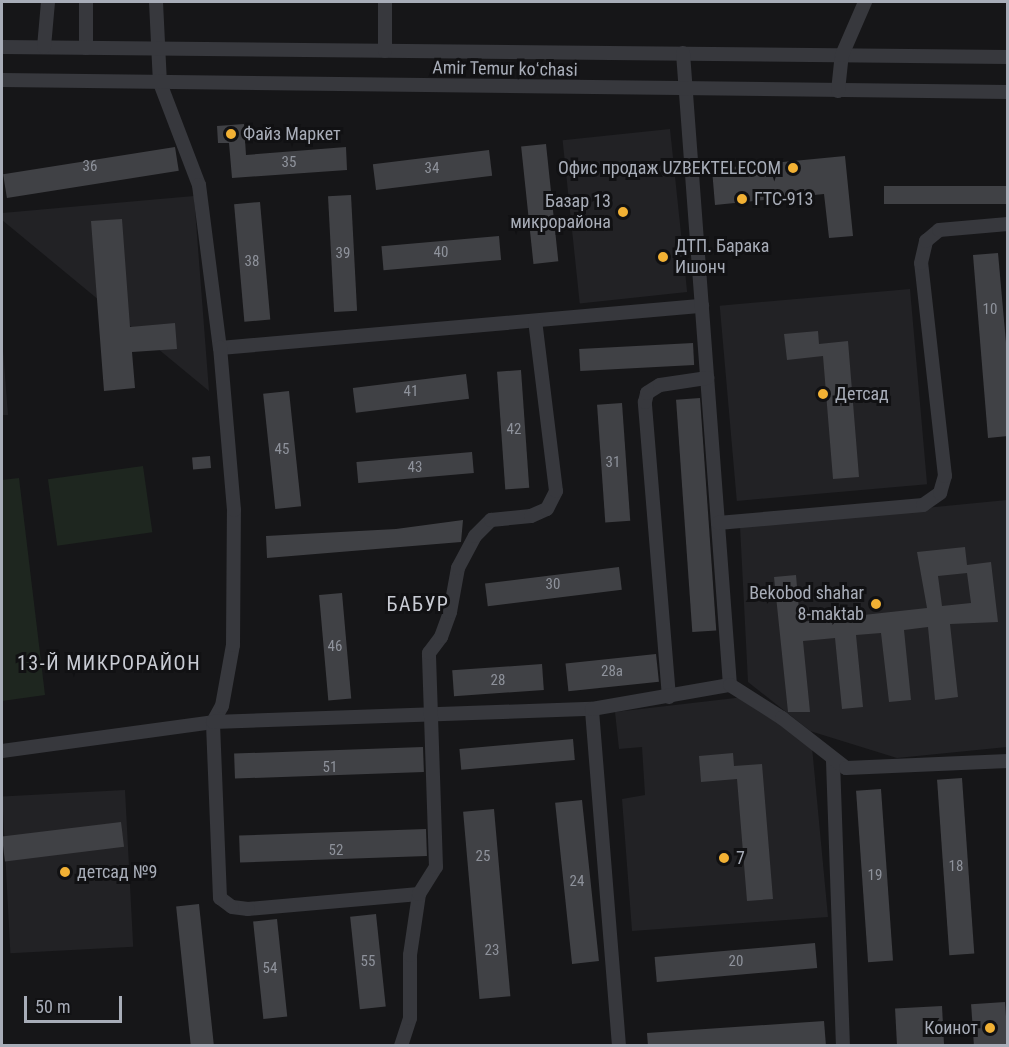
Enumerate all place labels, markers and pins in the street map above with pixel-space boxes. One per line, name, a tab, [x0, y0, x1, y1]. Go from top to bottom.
place label: Файз Маркет	[243, 123, 341, 145]
marker: Файз Маркет	[224, 127, 238, 141]
place label: Офис продаж UZBEKTELECOM	[558, 157, 781, 179]
marker: Офис продаж UZBEKTELECOM	[786, 161, 800, 175]
place label: ГТС-913	[754, 188, 813, 210]
place label: Базар 13 микрорайона	[510, 191, 611, 234]
marker: ГТС-913	[735, 192, 749, 206]
marker: Базар 13 микрорайона	[616, 205, 630, 219]
place label: ДТП. Барака Ишонч	[675, 236, 769, 278]
marker: ДТП. Барака Ишонч	[656, 250, 670, 264]
place label: Детсад	[835, 383, 889, 405]
marker: Детсад	[816, 387, 830, 401]
place label: Bekobod shahar 8-maktab	[749, 583, 864, 626]
marker: Bekobod shahar 8-maktab	[869, 597, 883, 611]
place label: 7	[736, 847, 745, 869]
marker: 7	[717, 851, 731, 865]
place label: детсад №9	[77, 861, 157, 883]
marker: детсад №9	[58, 865, 72, 879]
place label: Коинот	[924, 1017, 978, 1039]
marker: Коинот	[983, 1021, 997, 1035]

